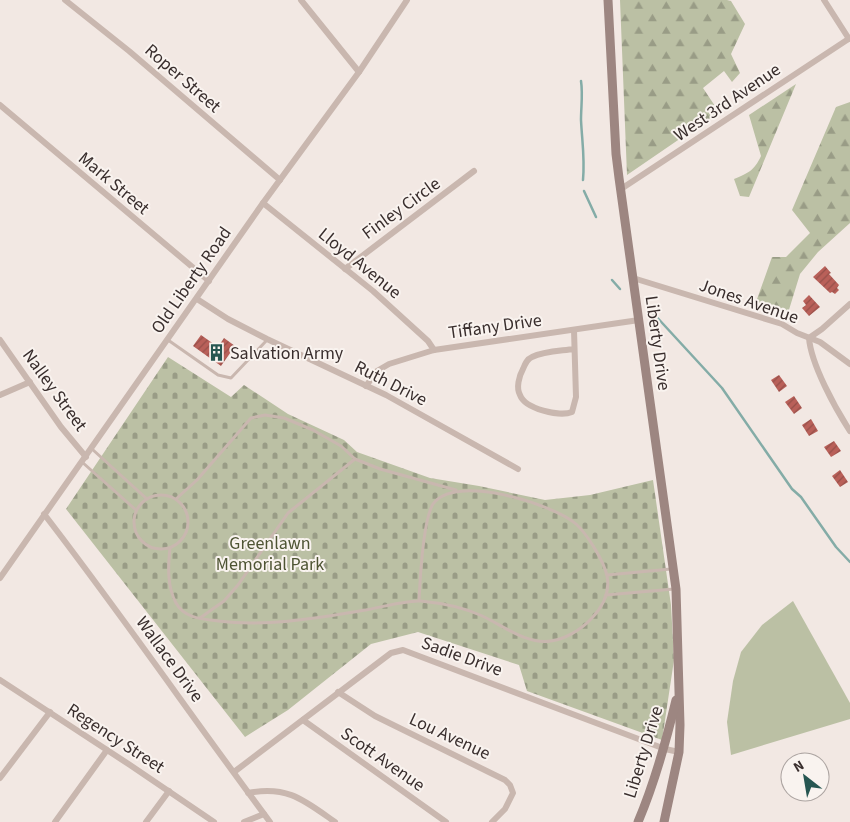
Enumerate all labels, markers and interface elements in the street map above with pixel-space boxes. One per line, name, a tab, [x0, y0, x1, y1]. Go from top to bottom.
street label: Roper Street	[139, 38, 226, 119]
street label: West 3rd Avenue	[669, 57, 786, 147]
street label: Mark Street	[73, 146, 155, 221]
street label: Finley Circle	[357, 171, 446, 245]
street label: Old Liberty Road	[145, 222, 238, 339]
street label: Lloyd Avenue	[313, 222, 407, 305]
street label: Jones Avenue	[696, 273, 802, 330]
street label: Liberty Drive	[638, 294, 677, 392]
street label: Tiffany Drive	[447, 308, 543, 345]
place label: Salvation Army	[230, 341, 344, 366]
building icon: Salvation Army	[206, 343, 226, 363]
street label: Nalley Street	[16, 344, 93, 436]
street label: Ruth Drive	[350, 354, 431, 412]
park label: Greenlawn Memorial Park	[216, 531, 324, 577]
street label: Wallace Drive	[130, 611, 209, 707]
street label: Sadie Drive	[418, 630, 506, 683]
street label: Regency Street	[62, 697, 169, 779]
street label: Liberty Drive	[618, 703, 669, 801]
street label: Lou Avenue	[405, 707, 495, 766]
street label: Scott Avenue	[336, 721, 430, 798]
north arrow	[780, 752, 830, 802]
text: N	[790, 756, 808, 778]

